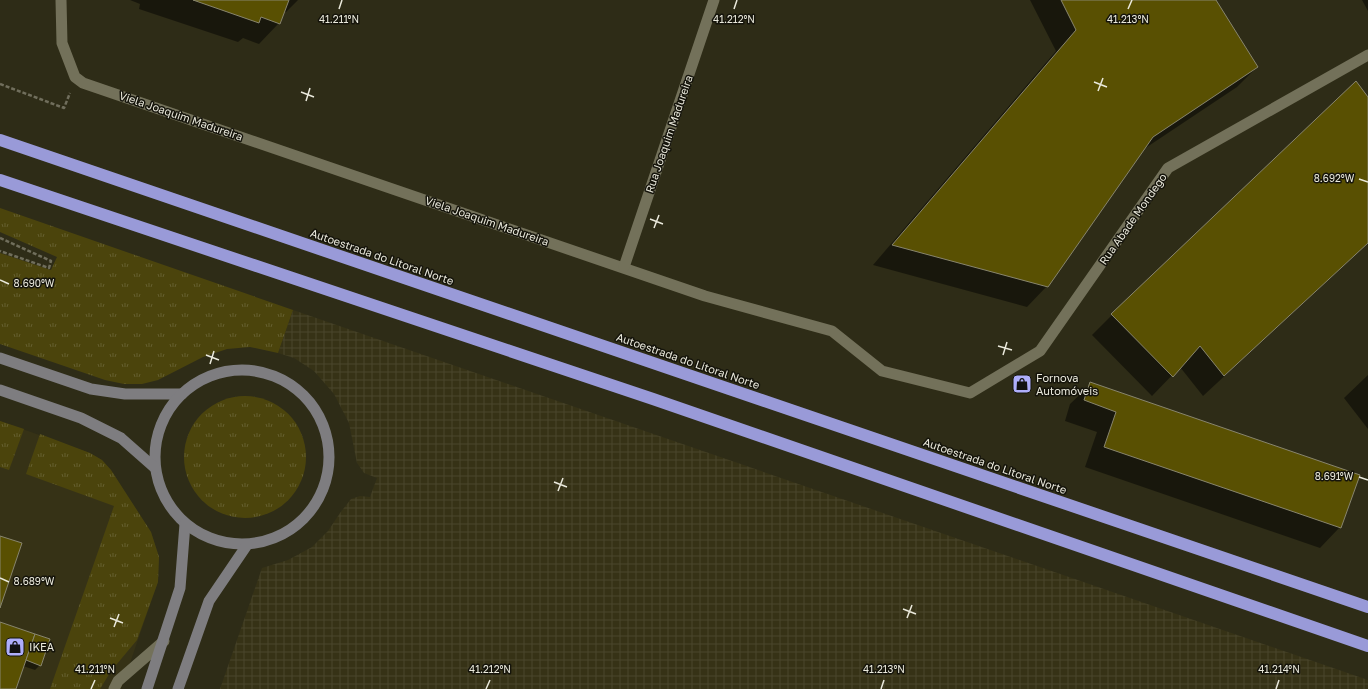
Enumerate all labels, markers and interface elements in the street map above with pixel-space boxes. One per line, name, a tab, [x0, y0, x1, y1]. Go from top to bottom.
text: 41.211°N	[319, 13, 359, 25]
text: 41.212°N	[713, 13, 755, 25]
text: 41.213°N	[1107, 13, 1149, 25]
street label: Rua Joaquim Madureira	[642, 73, 695, 194]
street label: Viela Joaquim Madureira	[118, 88, 245, 143]
street label: Rua Abade Mondego	[1096, 170, 1169, 267]
text: 8.692°W	[1314, 172, 1355, 184]
street label: Viela Joaquim Madureira	[424, 193, 551, 248]
street label: Autoestrada do Litoral Norte	[309, 226, 456, 287]
text: 8.690°W	[14, 277, 55, 289]
street label: Autoestrada do Litoral Norte	[615, 330, 762, 391]
place label: Fornova Automóveis	[1036, 371, 1098, 397]
shop icon: Fornova Automóveis	[1011, 373, 1033, 395]
street label: Autoestrada do Litoral Norte	[922, 435, 1069, 496]
text: 8.691°W	[1315, 470, 1354, 482]
text: 8.689°W	[14, 575, 55, 587]
shop icon: IKEA	[4, 636, 26, 658]
place label: IKEA	[29, 640, 55, 653]
text: 41.211°N	[75, 663, 115, 675]
text: 41.212°N	[469, 663, 511, 675]
text: 41.213°N	[863, 663, 905, 675]
text: 41.214°N	[1258, 663, 1300, 675]

